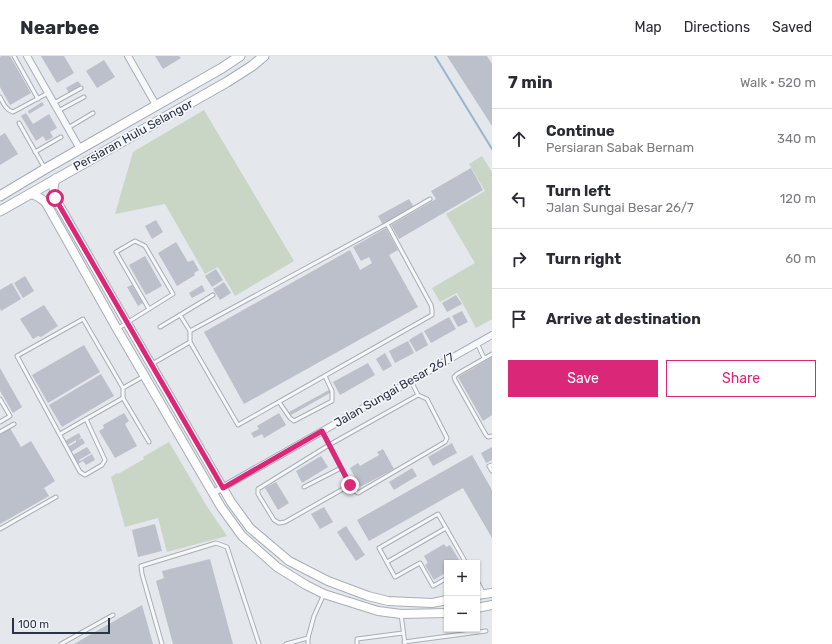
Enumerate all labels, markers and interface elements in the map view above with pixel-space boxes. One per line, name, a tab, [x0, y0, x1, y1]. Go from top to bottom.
text: Nearbee	[20, 16, 99, 39]
text: Map	[635, 19, 662, 36]
text: Directions	[684, 19, 750, 36]
text: Saved	[772, 19, 812, 36]
text: 7 min	[508, 72, 553, 92]
text: Walk · 520 m	[740, 75, 816, 90]
street label: Persiaran Hulu Selangor	[71, 96, 196, 174]
text: Continue	[546, 122, 615, 140]
icon: ahead	[508, 128, 530, 150]
text: 340 m	[777, 131, 816, 146]
text: Persiaran Sabak Bernam	[546, 140, 694, 155]
text: Turn left	[546, 182, 611, 200]
icon: left	[508, 188, 530, 210]
route start	[46, 189, 64, 207]
text: 120 m	[780, 191, 816, 206]
text: Jalan Sungai Besar 26/7	[546, 200, 694, 215]
icon: right	[508, 248, 530, 270]
text: Turn right	[546, 250, 621, 268]
text: 60 m	[785, 251, 816, 266]
icon: arrive	[508, 308, 530, 330]
text: Arrive at destination	[546, 310, 701, 328]
street label: Jalan Sungai Besar 26/7	[331, 350, 457, 430]
button: Save	[508, 360, 658, 397]
button: Share	[666, 360, 816, 397]
route end	[341, 476, 359, 494]
map controls	[444, 560, 480, 632]
button: +	[444, 560, 480, 596]
button: −	[444, 596, 480, 632]
scale bar	[12, 616, 110, 635]
text: 100 m	[18, 618, 49, 631]

